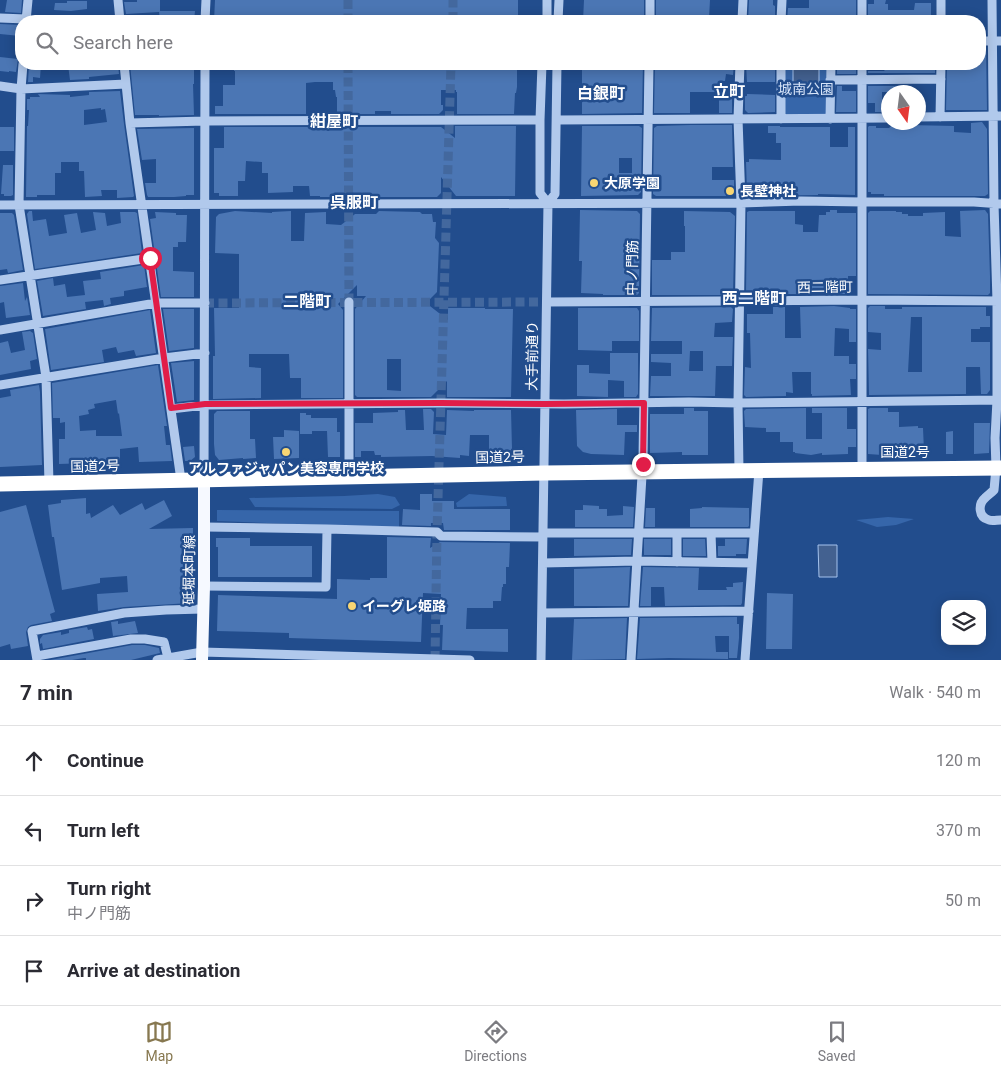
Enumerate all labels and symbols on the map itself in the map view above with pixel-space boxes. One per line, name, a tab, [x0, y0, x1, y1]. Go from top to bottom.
park label: 城南公園	[778, 81, 834, 97]
district label: 立町	[713, 82, 745, 101]
district label: 白銀町	[577, 84, 625, 103]
north arrow	[881, 85, 926, 130]
district label: 紺屋町	[310, 112, 358, 131]
place label: 大原学園	[604, 175, 660, 191]
marker: 大原学園	[588, 177, 600, 189]
place label: 長壁神社	[740, 183, 796, 199]
marker: 長壁神社	[724, 185, 736, 197]
district label: 呉服町	[330, 193, 378, 212]
street label: 中ノ門筋	[624, 240, 640, 296]
route start	[139, 247, 162, 270]
street label: 西二階町	[797, 279, 853, 295]
district label: 西二階町	[722, 289, 786, 308]
district label: 二階町	[283, 292, 331, 311]
street label: 大手前通り	[523, 321, 541, 391]
street label: 国道2号	[880, 444, 930, 460]
marker: アルファジャパン美容専門学校	[280, 446, 292, 458]
street label: 国道2号	[475, 449, 525, 465]
route end	[632, 453, 655, 476]
street label: 国道2号	[70, 458, 120, 474]
place label: アルファジャパン美容専門学校	[188, 460, 384, 476]
street label: 砥堀本町線	[180, 535, 198, 605]
place label: イーグレ姫路	[362, 598, 446, 614]
marker: イーグレ姫路	[346, 600, 358, 612]

